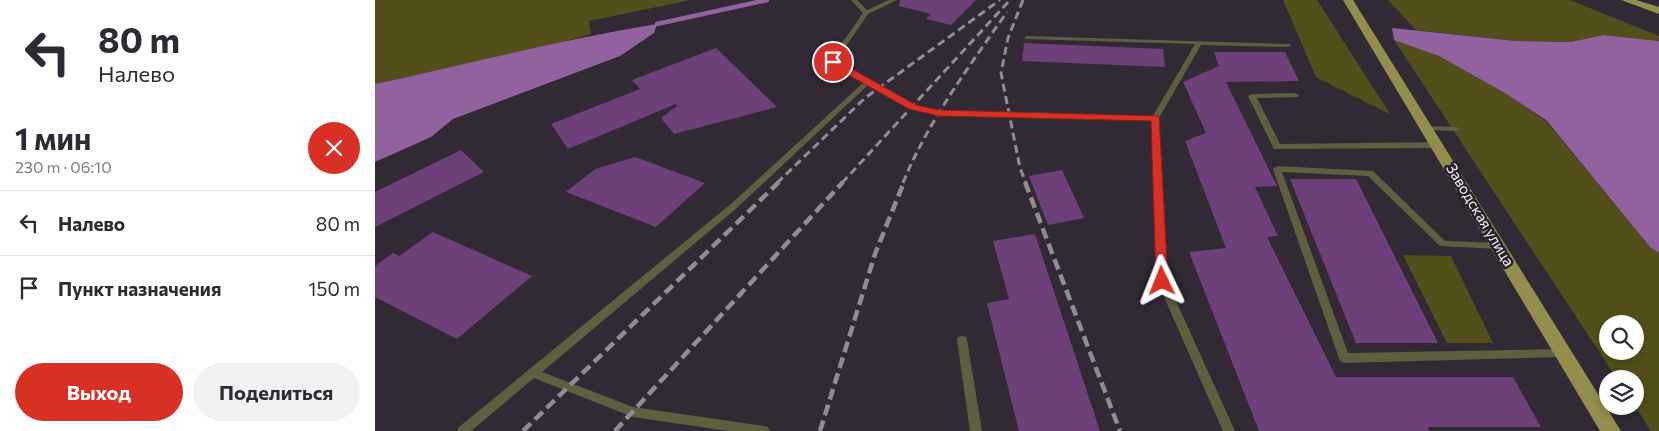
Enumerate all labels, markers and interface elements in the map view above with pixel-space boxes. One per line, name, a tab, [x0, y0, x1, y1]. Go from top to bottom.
text: 80 m	[98, 17, 180, 60]
icon: left	[15, 20, 80, 85]
pin	[812, 41, 854, 83]
icon: arrive	[819, 48, 847, 76]
text: Налево	[98, 60, 175, 87]
text: 1 мин	[15, 119, 91, 156]
button: close	[308, 122, 360, 174]
text: 230 m · 06:10	[15, 157, 112, 176]
street label: Заводская улица	[1443, 160, 1519, 269]
icon: left	[15, 209, 43, 237]
text: Налево	[58, 212, 125, 235]
text: 80 m	[316, 212, 360, 235]
position arrow	[1135, 254, 1187, 306]
icon: arrive	[15, 274, 43, 302]
text: Пункт назначения	[58, 277, 221, 300]
text: 150 m	[308, 277, 360, 300]
map controls	[1599, 315, 1644, 415]
button: search	[1599, 315, 1644, 360]
button: Выход	[15, 363, 183, 421]
button: Поделиться	[193, 363, 360, 421]
button: layers	[1599, 370, 1644, 415]

